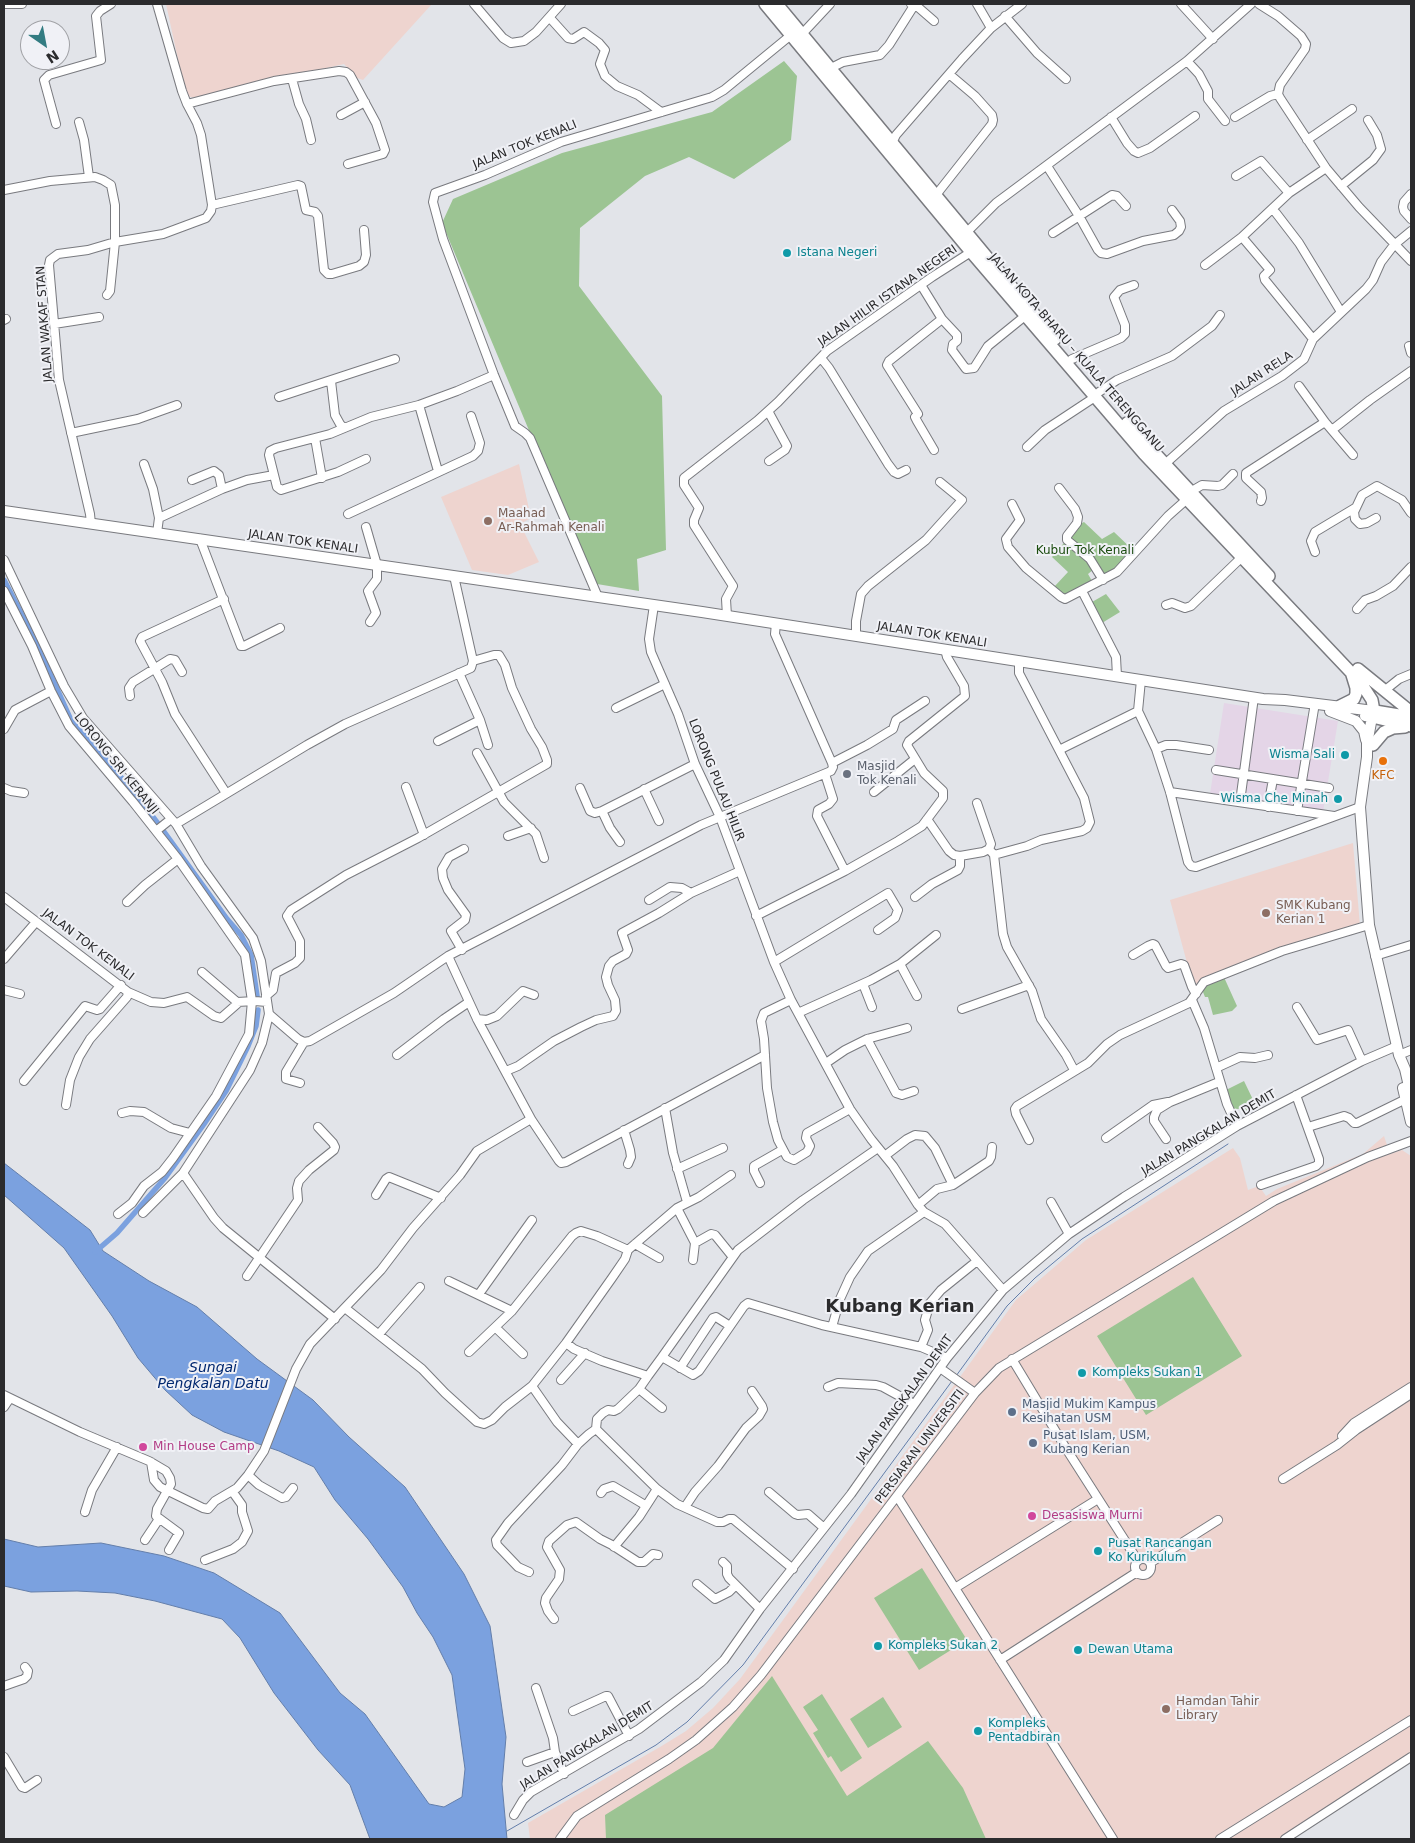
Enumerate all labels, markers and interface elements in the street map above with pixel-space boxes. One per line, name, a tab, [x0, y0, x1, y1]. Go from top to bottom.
north arrow	[20, 20, 70, 70]
text: N	[43, 47, 62, 67]
street label: JALAN TOK KENALI	[471, 118, 579, 172]
street label: JALAN HILIR ISTANA NEGERI	[816, 242, 960, 350]
place label: Istana Negeri	[797, 246, 877, 260]
marker: Istana Negeri	[781, 247, 793, 259]
street label: JALAN KOTA BHARU – KUALA TERENGGANU	[986, 251, 1166, 455]
street label: JALAN WAKAF STAN	[34, 265, 56, 383]
street label: JALAN RELA	[1228, 349, 1296, 399]
place label: Maahad Ar-Rahmah Kenali	[498, 507, 604, 535]
marker: Maahad Ar-Rahmah Kenali	[482, 515, 494, 527]
street label: JALAN TOK KENALI	[247, 527, 359, 557]
park label: Kubur Tok Kenali	[1036, 544, 1134, 558]
street label: JALAN TOK KENALI	[876, 619, 988, 651]
street label: LORONG SRI KERANJI	[71, 710, 161, 818]
street label: LORONG PULAU HILIR	[685, 717, 747, 843]
place label: Wisma Sali	[1269, 748, 1335, 762]
marker: Wisma Sali	[1339, 749, 1351, 761]
marker: KFC	[1377, 755, 1389, 767]
place label: Masjid Tok Kenali	[857, 760, 917, 788]
marker: Masjid Tok Kenali	[841, 768, 853, 780]
place label: KFC	[1371, 769, 1395, 783]
place label: Wisma Che Minah	[1221, 792, 1328, 806]
marker: Wisma Che Minah	[1332, 793, 1344, 805]
place label: SMK Kubang Kerian 1	[1276, 899, 1351, 927]
street label: JALAN TOK KENALI	[39, 906, 137, 984]
marker: SMK Kubang Kerian 1	[1260, 907, 1272, 919]
street label: JALAN PANGKALAN DEMIT	[1139, 1087, 1279, 1179]
district label: Kubang Kerian	[825, 1296, 975, 1318]
street label: JALAN PANGKALAN DEMIT	[854, 1332, 956, 1466]
water label: Sungai Pengkalan Datu	[157, 1360, 269, 1392]
place label: Kompleks Sukan 1	[1092, 1366, 1202, 1380]
marker: Kompleks Sukan 1	[1076, 1367, 1088, 1379]
street label: PERSIARAN UNIVERSITI	[872, 1387, 968, 1507]
place label: Masjid Mukim Kampus Kesihatan USM	[1022, 1398, 1156, 1426]
marker: Masjid Mukim Kampus Kesihatan USM	[1006, 1406, 1018, 1418]
place label: Pusat Islam, USM, Kubang Kerian	[1043, 1429, 1150, 1457]
marker: Pusat Islam, USM, Kubang Kerian	[1027, 1437, 1039, 1449]
place label: Min House Camp	[153, 1440, 255, 1454]
marker: Min House Camp	[137, 1441, 149, 1453]
place label: Desasiswa Murni	[1042, 1509, 1143, 1523]
marker: Desasiswa Murni	[1026, 1510, 1038, 1522]
place label: Pusat Rancangan Ko Kurikulum	[1108, 1537, 1212, 1565]
marker: Pusat Rancangan Ko Kurikulum	[1092, 1545, 1104, 1557]
place label: Kompleks Sukan 2	[888, 1639, 998, 1653]
marker: Kompleks Sukan 2	[872, 1640, 884, 1652]
place label: Dewan Utama	[1088, 1643, 1173, 1657]
marker: Dewan Utama	[1072, 1644, 1084, 1656]
place label: Hamdan Tahir Library	[1176, 1695, 1259, 1723]
street label: JALAN PANGKALAN DEMIT	[518, 1699, 656, 1793]
marker: Hamdan Tahir Library	[1160, 1703, 1172, 1715]
place label: Kompleks Pentadbiran	[988, 1717, 1060, 1745]
marker: Kompleks Pentadbiran	[972, 1725, 984, 1737]

